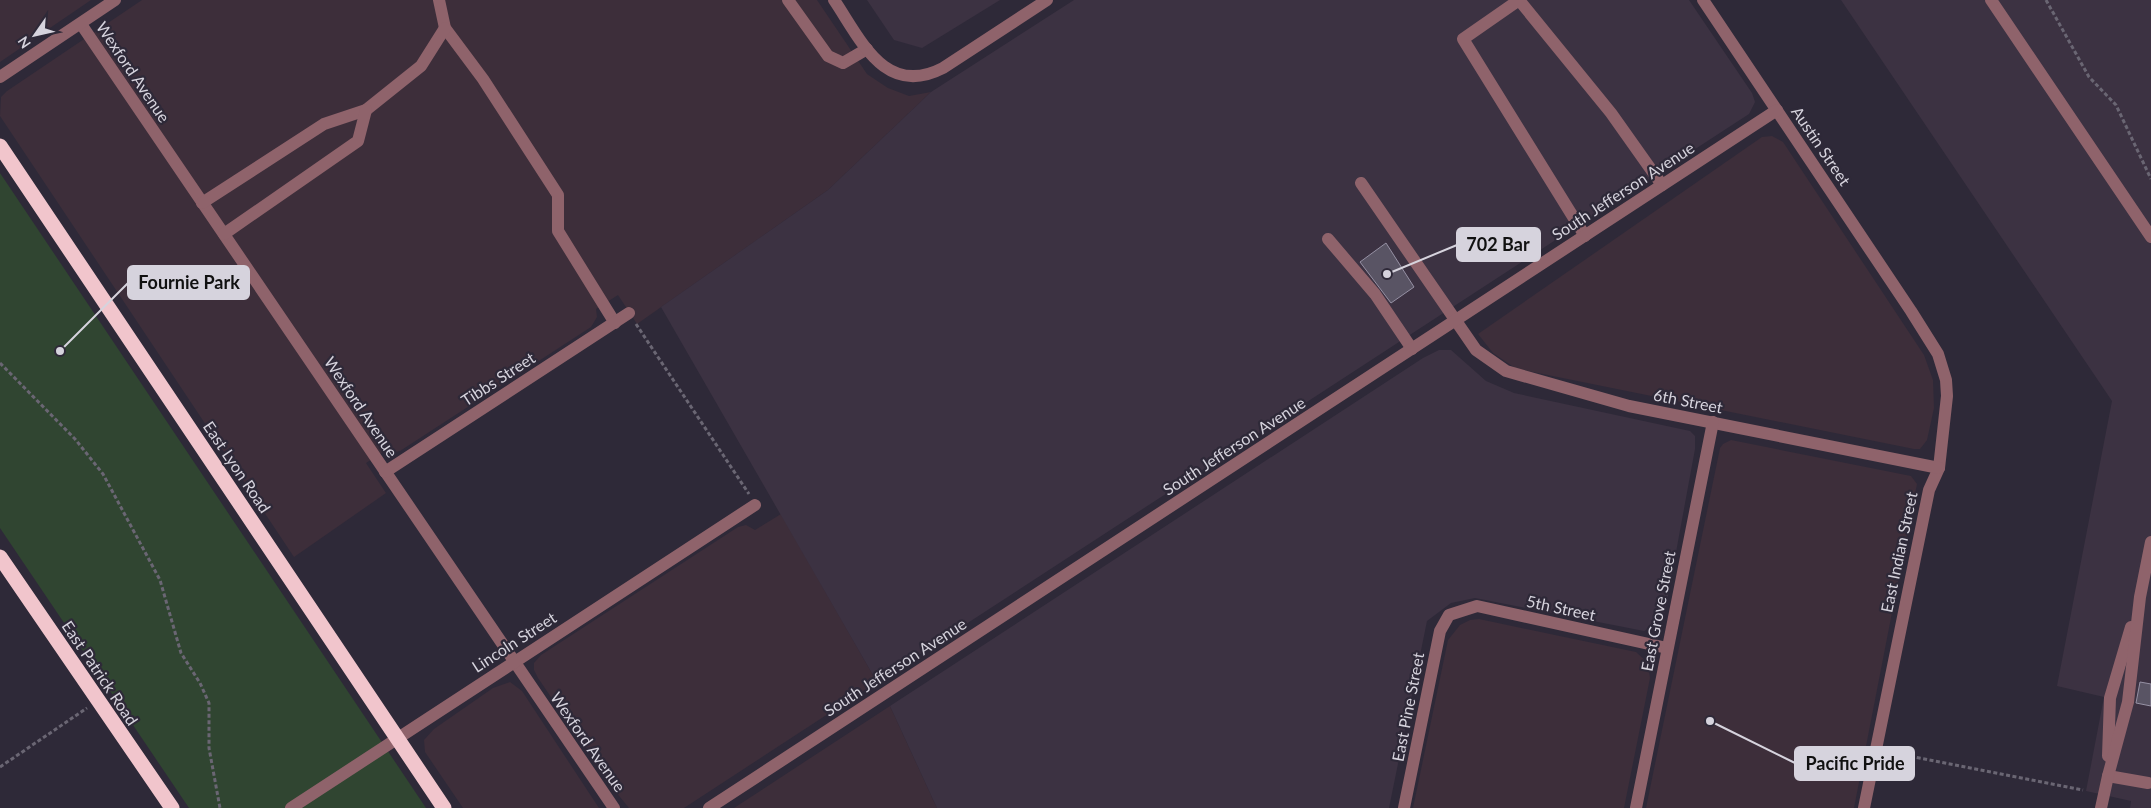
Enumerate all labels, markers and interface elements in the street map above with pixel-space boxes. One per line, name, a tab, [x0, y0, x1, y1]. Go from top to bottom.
north arrow	[10, 10, 60, 60]
street label: Wexford Avenue	[93, 18, 174, 126]
text: N	[14, 33, 34, 52]
street label: Austin Street	[1788, 102, 1855, 189]
street label: South Jefferson Avenue	[1548, 137, 1697, 244]
callout: 702 Bar	[1457, 228, 1540, 261]
text: 702 Bar	[1466, 233, 1530, 255]
callout: Fournie Park	[128, 266, 249, 299]
text: Fournie Park	[138, 271, 240, 293]
street label: Tibbs Street	[457, 348, 538, 410]
street label: Wexford Avenue	[321, 353, 402, 461]
street label: 6th Street	[1652, 384, 1725, 417]
street label: South Jefferson Avenue	[1159, 392, 1308, 499]
street label: East Lyon Road	[200, 417, 275, 516]
street label: East Indian Street	[1876, 489, 1921, 614]
street label: East Grove Street	[1636, 549, 1679, 673]
street label: 5th Street	[1525, 591, 1598, 624]
street label: Lincoln Street	[468, 607, 560, 676]
street label: South Jefferson Avenue	[820, 613, 969, 720]
street label: East Patrick Road	[58, 617, 142, 729]
street label: East Pine Street	[1388, 650, 1427, 763]
street label: Wexford Avenue	[547, 688, 630, 795]
callout: Pacific Pride	[1795, 747, 1914, 780]
text: Pacific Pride	[1805, 752, 1905, 774]

